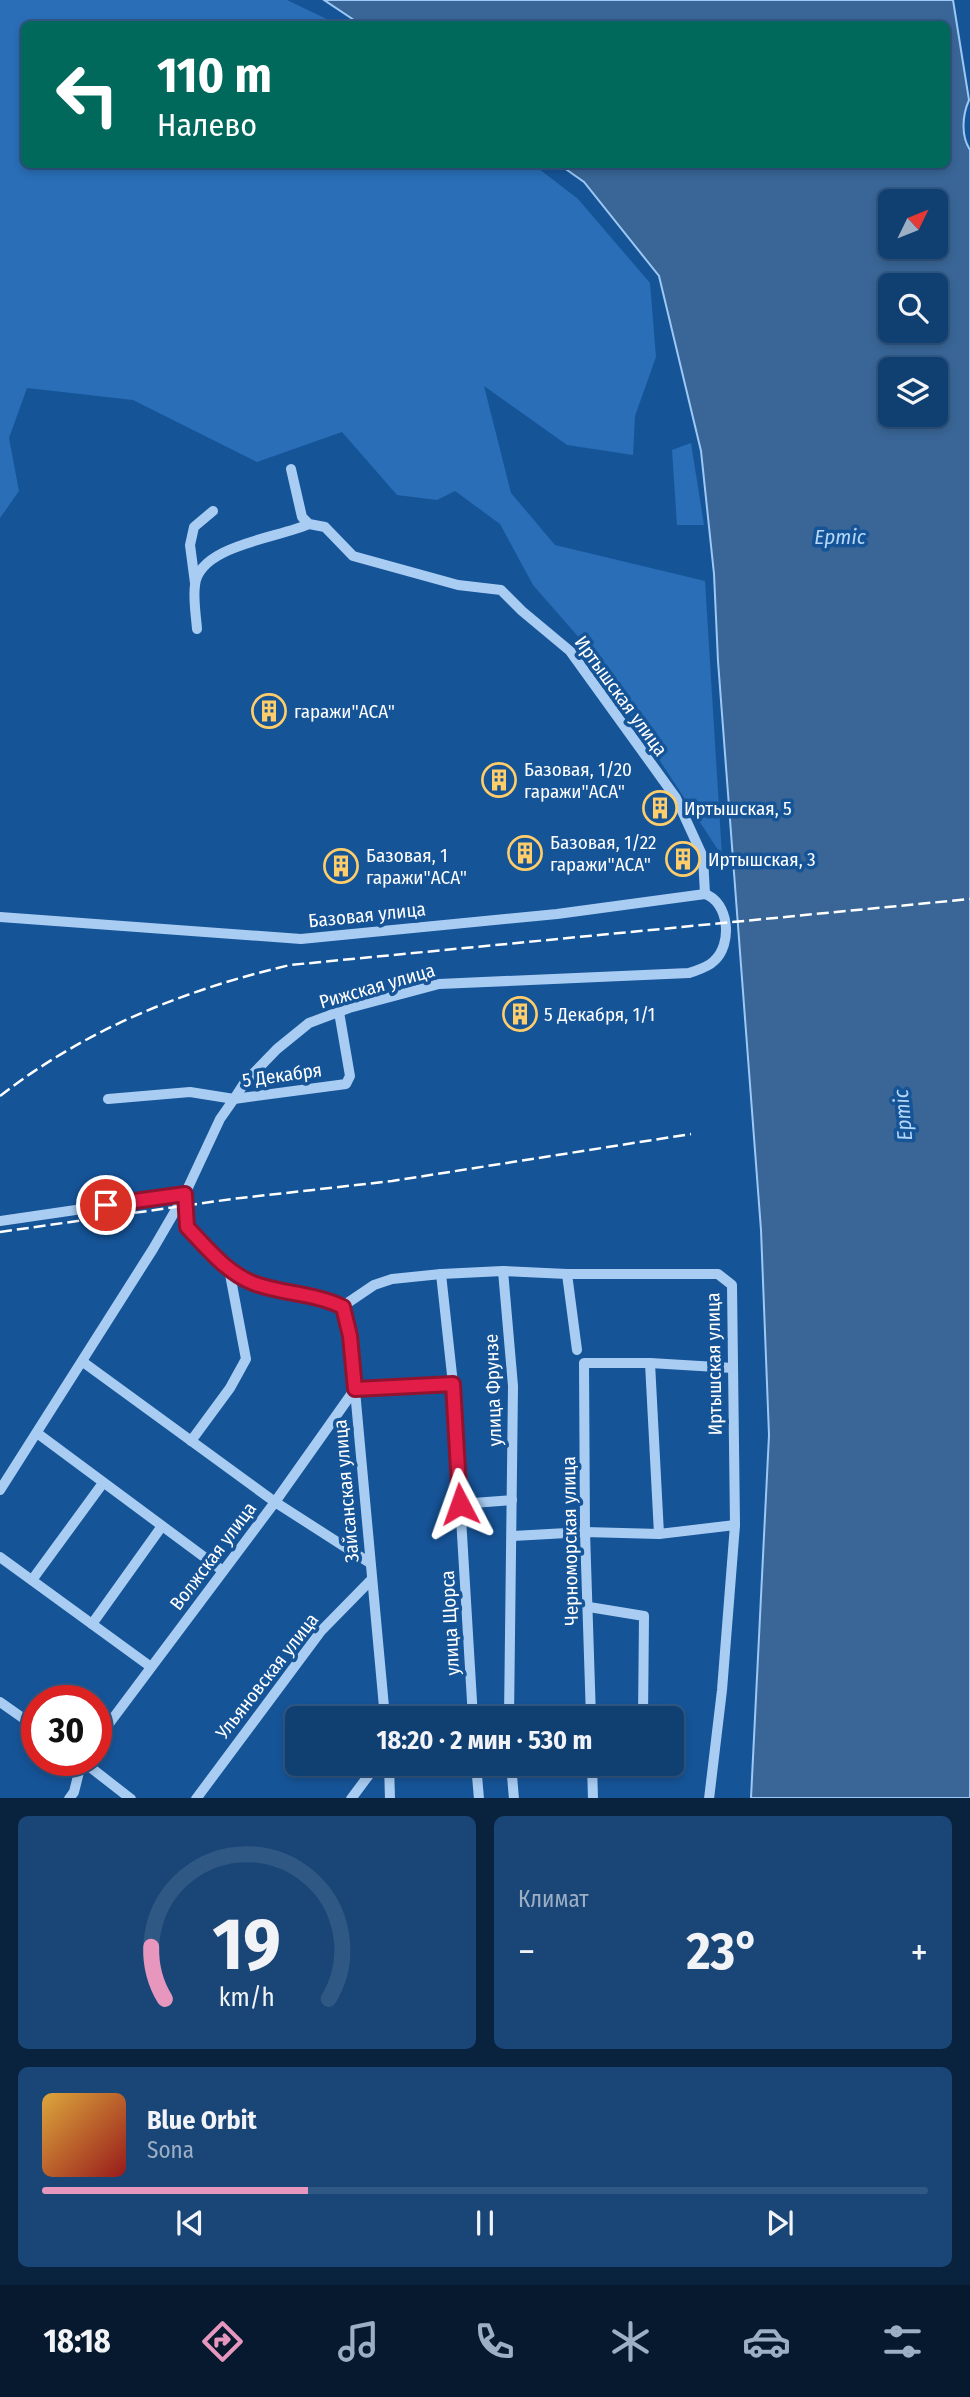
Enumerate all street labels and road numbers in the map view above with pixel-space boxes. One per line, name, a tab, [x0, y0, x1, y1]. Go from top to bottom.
street label: Иртышская улица	[570, 632, 672, 760]
street label: Базовая улица	[307, 897, 427, 933]
street label: Рижская улица	[316, 959, 438, 1013]
street label: 5 Декабря	[241, 1058, 323, 1092]
street label: Иртышская улица	[701, 1292, 727, 1436]
street label: улица Фрунзе	[480, 1333, 506, 1447]
street label: Зайсанская улица	[328, 1419, 364, 1563]
street label: Черноморская улица	[557, 1456, 583, 1626]
street label: Волжская улица	[165, 1497, 261, 1615]
street label: улица Щорса	[436, 1570, 464, 1676]
street label: Ульяновская улица	[210, 1608, 323, 1744]

